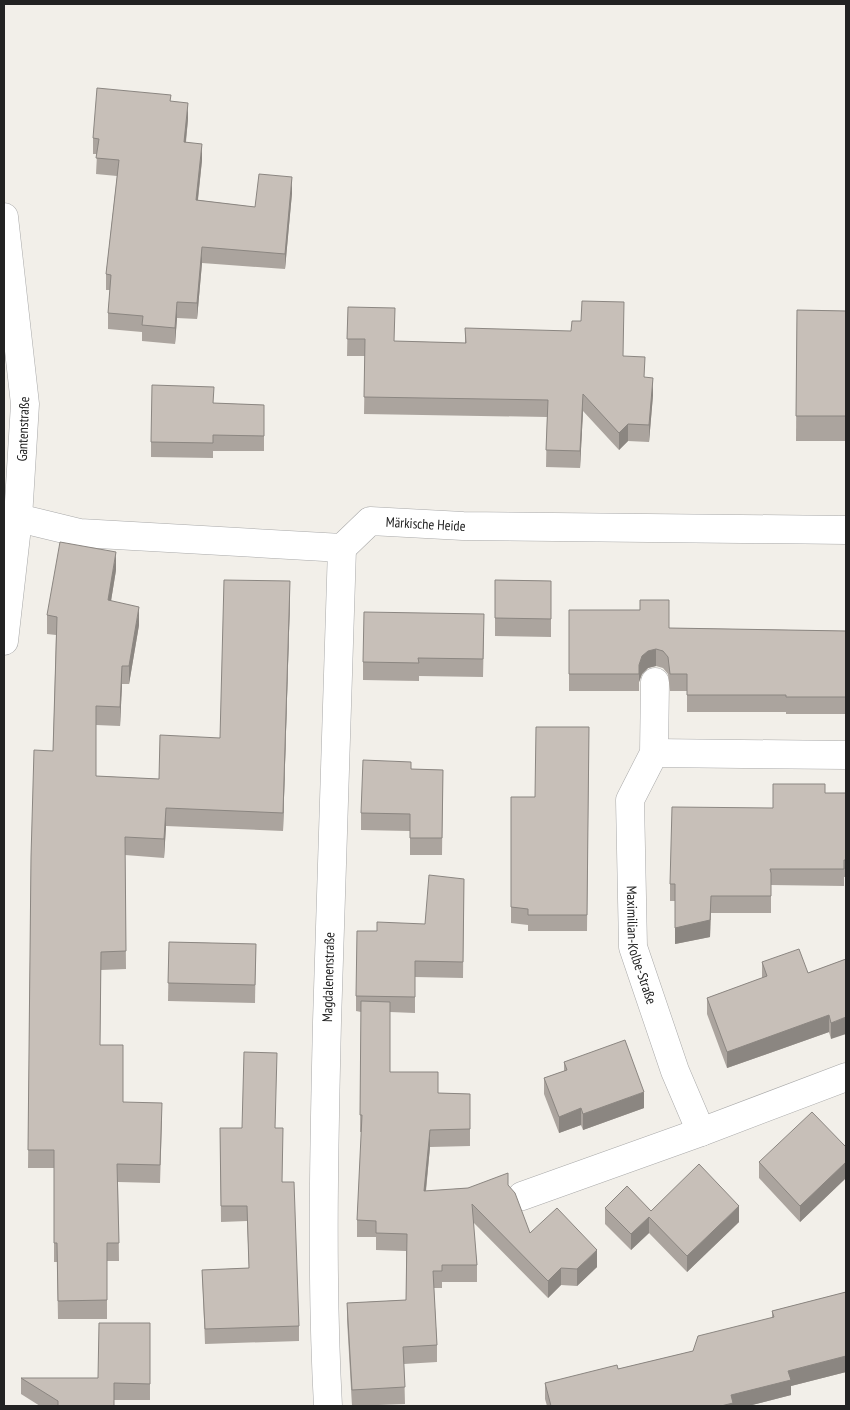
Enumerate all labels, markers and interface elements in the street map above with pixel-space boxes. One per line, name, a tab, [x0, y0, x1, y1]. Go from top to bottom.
street label: Gantenstraße	[13, 396, 33, 462]
street label: Märkische Heide	[385, 513, 466, 535]
street label: Maximilian-Kolbe-Straße	[623, 885, 661, 1007]
street label: Magdalenenstraße	[318, 932, 338, 1022]

